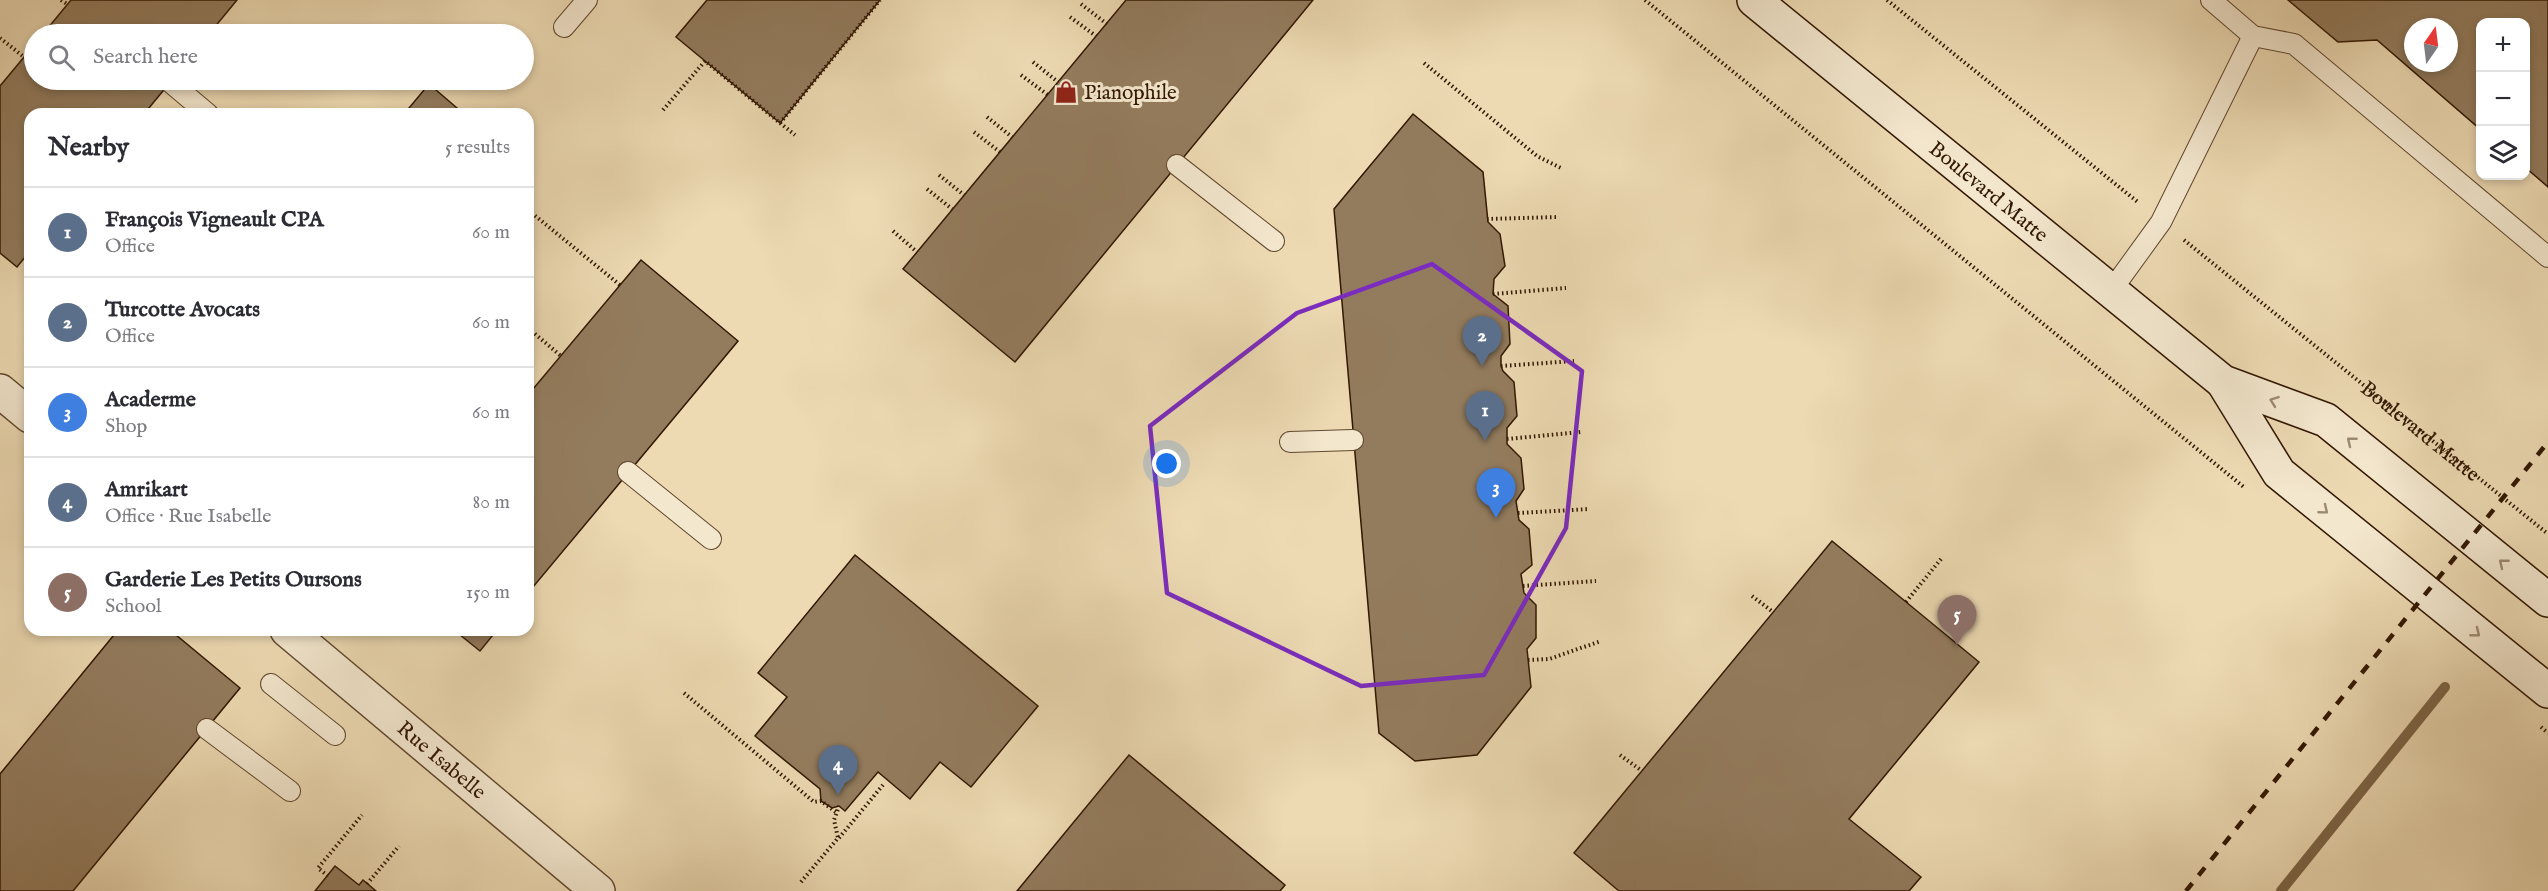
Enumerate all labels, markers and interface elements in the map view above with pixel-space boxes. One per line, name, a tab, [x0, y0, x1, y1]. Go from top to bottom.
north arrow	[2404, 18, 2458, 72]
map controls	[2476, 18, 2530, 180]
button: +	[2476, 18, 2530, 72]
search box	[24, 24, 534, 90]
icon: search	[45, 41, 78, 74]
text: Search here	[93, 43, 198, 71]
button: −	[2476, 72, 2530, 126]
shop icon: Pianophile	[1053, 79, 1079, 105]
place label: Pianophile	[1084, 80, 1177, 107]
button: layers	[2476, 126, 2530, 180]
text: Nearby	[48, 131, 129, 164]
text: 5 results	[445, 135, 510, 160]
street label: Boulevard Matte	[1923, 136, 2053, 249]
text: François Vigneault CPA	[105, 206, 324, 234]
text: 1	[64, 220, 71, 245]
text: 60 m	[472, 220, 510, 245]
text: Office	[105, 234, 155, 259]
text: Turcotte Avocats	[105, 296, 260, 324]
text: 2	[63, 310, 72, 335]
text: 60 m	[472, 310, 510, 335]
pin: 2	[1462, 316, 1502, 366]
text: Office	[105, 324, 155, 349]
street label: Boulevard Matte	[2354, 376, 2485, 489]
text: Acaderme	[105, 386, 196, 414]
pin: 1	[1466, 392, 1504, 441]
one-way arrow	[2270, 396, 2280, 409]
text: 3	[64, 400, 71, 425]
text: 60 m	[472, 400, 510, 425]
text: Shop	[105, 414, 147, 439]
one-way arrow	[2347, 437, 2358, 448]
your location	[1152, 449, 1181, 478]
pin: 3	[1476, 468, 1516, 518]
text: Amrikart	[105, 476, 188, 504]
text: 4	[63, 490, 72, 515]
text: 80 m	[473, 490, 510, 515]
one-way arrow	[2317, 503, 2328, 514]
text: Office · Rue Isabelle	[105, 504, 271, 529]
one-way arrow	[2499, 560, 2510, 571]
text: Garderie Les Petits Oursons	[105, 566, 362, 594]
text: 5	[64, 580, 71, 605]
text: 150 m	[466, 580, 510, 605]
text: School	[105, 594, 161, 619]
pin: 5	[1938, 596, 1976, 645]
one-way arrow	[2469, 626, 2480, 637]
street label: Rue Isabelle	[391, 716, 491, 806]
pin: 4	[818, 746, 858, 795]

